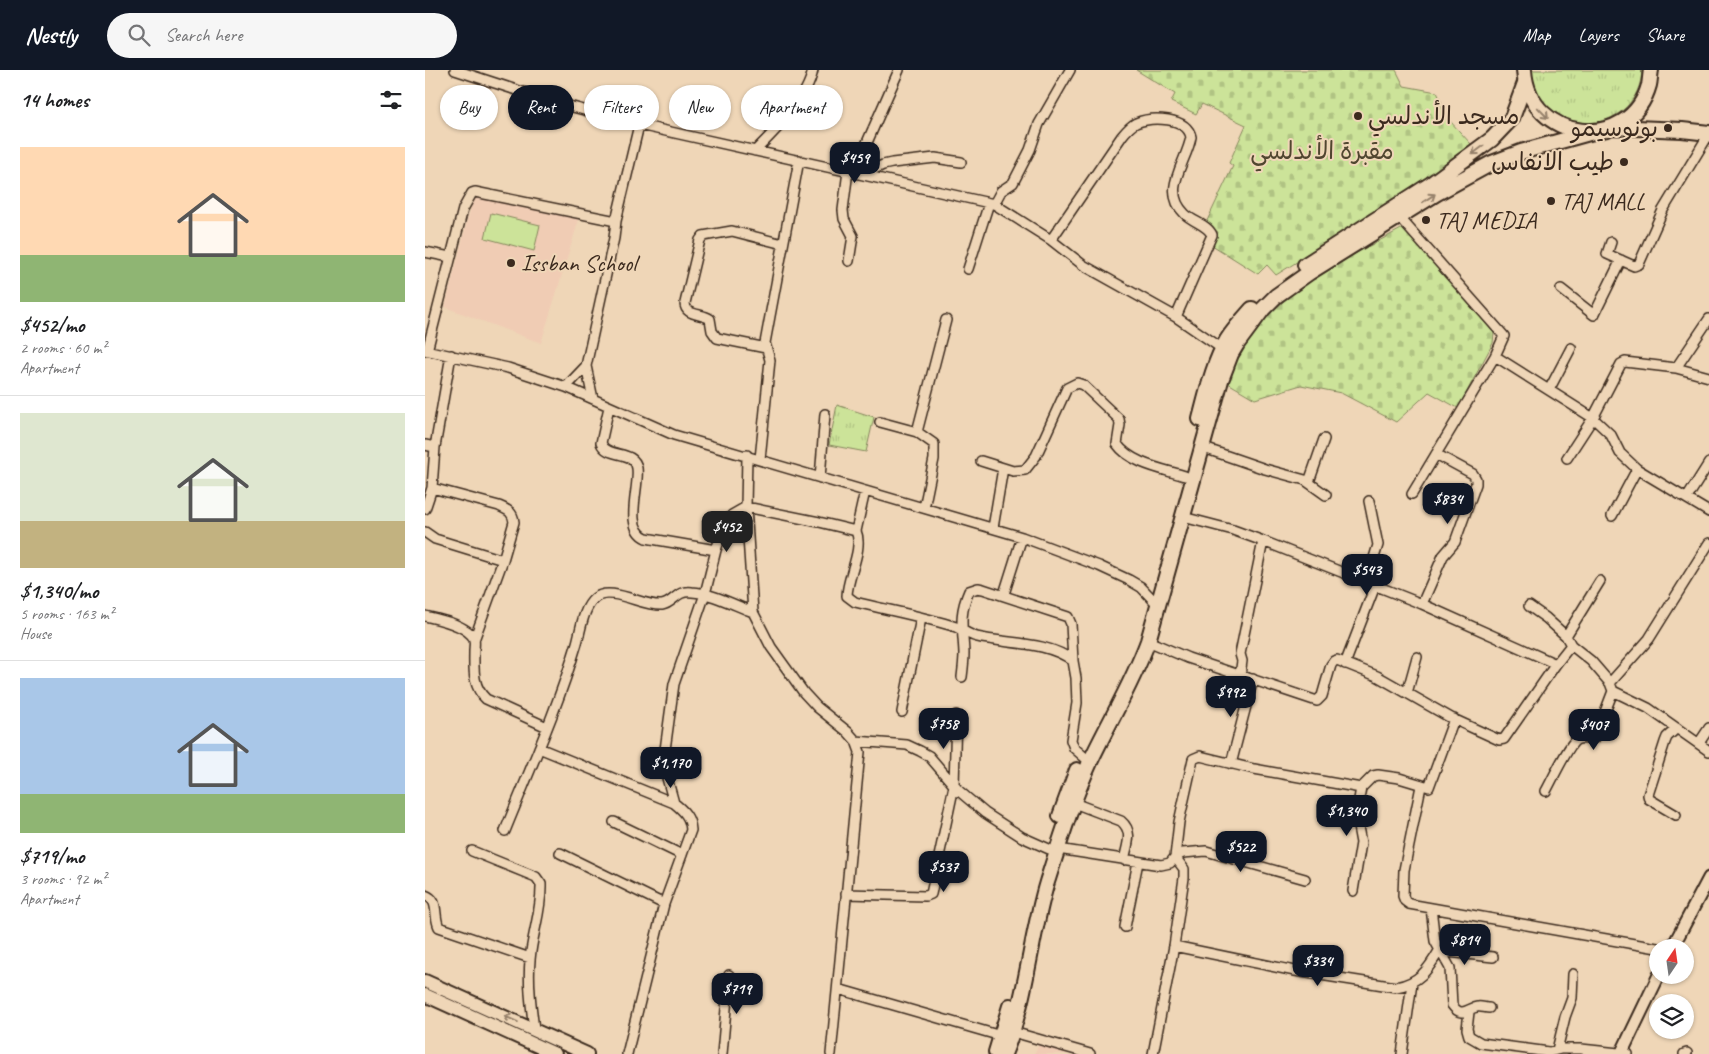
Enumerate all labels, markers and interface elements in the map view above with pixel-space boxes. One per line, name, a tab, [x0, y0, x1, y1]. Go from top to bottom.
search box	[107, 13, 457, 58]
text: Nestly	[25, 20, 77, 50]
icon: search	[125, 21, 153, 49]
text: Search here	[165, 23, 242, 47]
text: Map	[1523, 24, 1551, 46]
text: Layers	[1579, 24, 1618, 46]
text: Share	[1646, 24, 1684, 46]
chip: Buy	[440, 85, 498, 130]
chip: Rent	[508, 85, 574, 130]
chip: Filters	[584, 85, 659, 130]
chip: New	[669, 85, 731, 130]
chip: Apartment	[741, 85, 843, 130]
icon: filters	[377, 86, 405, 114]
text: 14 homes	[20, 87, 89, 113]
place label: مسجد الأندلسي	[1368, 99, 1519, 137]
one-way arrow	[1537, 107, 1549, 119]
marker: مسجد الأندلسي	[1352, 110, 1364, 122]
place label: بونوسيمو	[1569, 113, 1658, 144]
marker: بونوسيمو	[1662, 122, 1674, 134]
park label: مقبرة الأندلسي	[1250, 134, 1394, 172]
pin: $459	[825, 142, 885, 184]
one-way arrow	[1471, 145, 1485, 155]
place label: طيب الانفاس	[1491, 147, 1614, 177]
text: $459	[841, 148, 869, 168]
marker: طيب الانفاس	[1618, 156, 1630, 168]
icon: home	[168, 180, 258, 270]
place label: TAJ MALL	[1561, 186, 1646, 216]
one-way arrow	[1422, 193, 1436, 203]
marker: TAJ MALL	[1545, 195, 1557, 207]
place label: TAJ MEDIA	[1436, 205, 1537, 235]
marker: TAJ MEDIA	[1420, 214, 1432, 226]
place label: Issban School	[521, 248, 640, 278]
marker: Issban School	[505, 257, 517, 269]
text: $452/mo	[20, 312, 84, 338]
text: 2 rooms · 60 m²	[20, 338, 106, 358]
text: Apartment	[20, 358, 79, 378]
icon: home	[168, 445, 258, 535]
pin: $834	[1418, 482, 1478, 525]
text: $834	[1434, 489, 1462, 509]
pin: $452	[697, 510, 757, 553]
text: $452	[713, 517, 741, 537]
pin: $543	[1337, 554, 1397, 596]
text: $543	[1353, 560, 1381, 580]
text: $1,340/mo	[20, 578, 98, 604]
text: 5 rooms · 163 m²	[20, 604, 114, 624]
text: House	[20, 624, 51, 644]
pin: $992	[1201, 676, 1261, 718]
text: $992	[1217, 682, 1245, 702]
pin: $758	[914, 708, 974, 750]
pin: $407	[1564, 708, 1624, 751]
icon: home	[168, 710, 258, 800]
text: $758	[930, 714, 958, 734]
text: $407	[1580, 715, 1608, 735]
pin: $1,170	[630, 746, 712, 789]
text: $1,170	[651, 753, 691, 773]
pin: $1,340	[1306, 794, 1388, 837]
text: $1,340	[1327, 801, 1367, 821]
pin: $522	[1211, 830, 1271, 873]
text: $522	[1227, 837, 1255, 857]
text: $719/mo	[20, 843, 84, 869]
pin: $537	[914, 850, 974, 893]
text: $537	[930, 857, 958, 877]
text: 3 rooms · 92 m²	[20, 869, 106, 889]
text: Apartment	[20, 889, 79, 909]
pin: $814	[1435, 924, 1495, 966]
text: $814	[1451, 930, 1479, 950]
north arrow	[1649, 939, 1694, 984]
map controls	[1649, 939, 1694, 1039]
pin: $334	[1288, 944, 1348, 987]
text: $334	[1304, 951, 1332, 971]
pin: $719	[707, 972, 767, 1015]
text: $719	[723, 979, 751, 999]
button: layers	[1649, 994, 1694, 1039]
one-way arrow	[504, 1014, 519, 1023]

